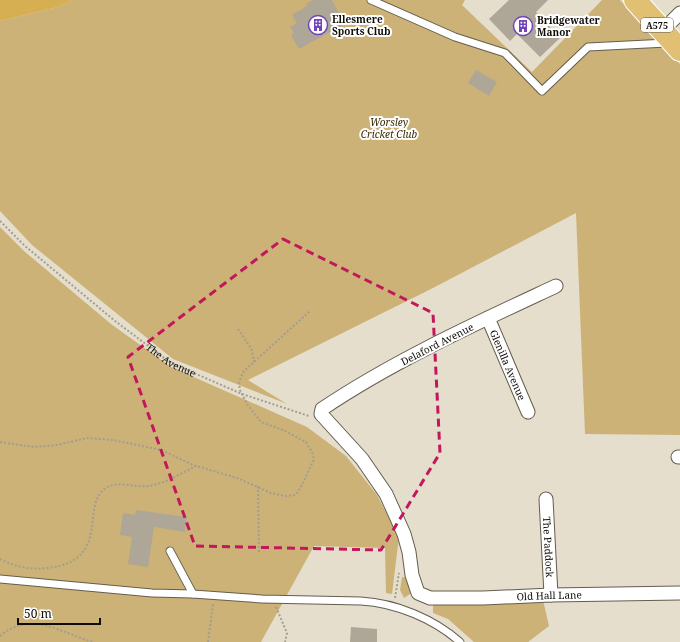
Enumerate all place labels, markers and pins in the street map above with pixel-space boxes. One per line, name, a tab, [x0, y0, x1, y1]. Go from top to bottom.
place label: Ellesmere Sports Club	[332, 12, 391, 38]
place label: Bridgewater Manor	[537, 13, 601, 39]
building icon: Ellesmere Sports Club	[307, 14, 329, 36]
building icon: Bridgewater Manor	[512, 15, 534, 37]

